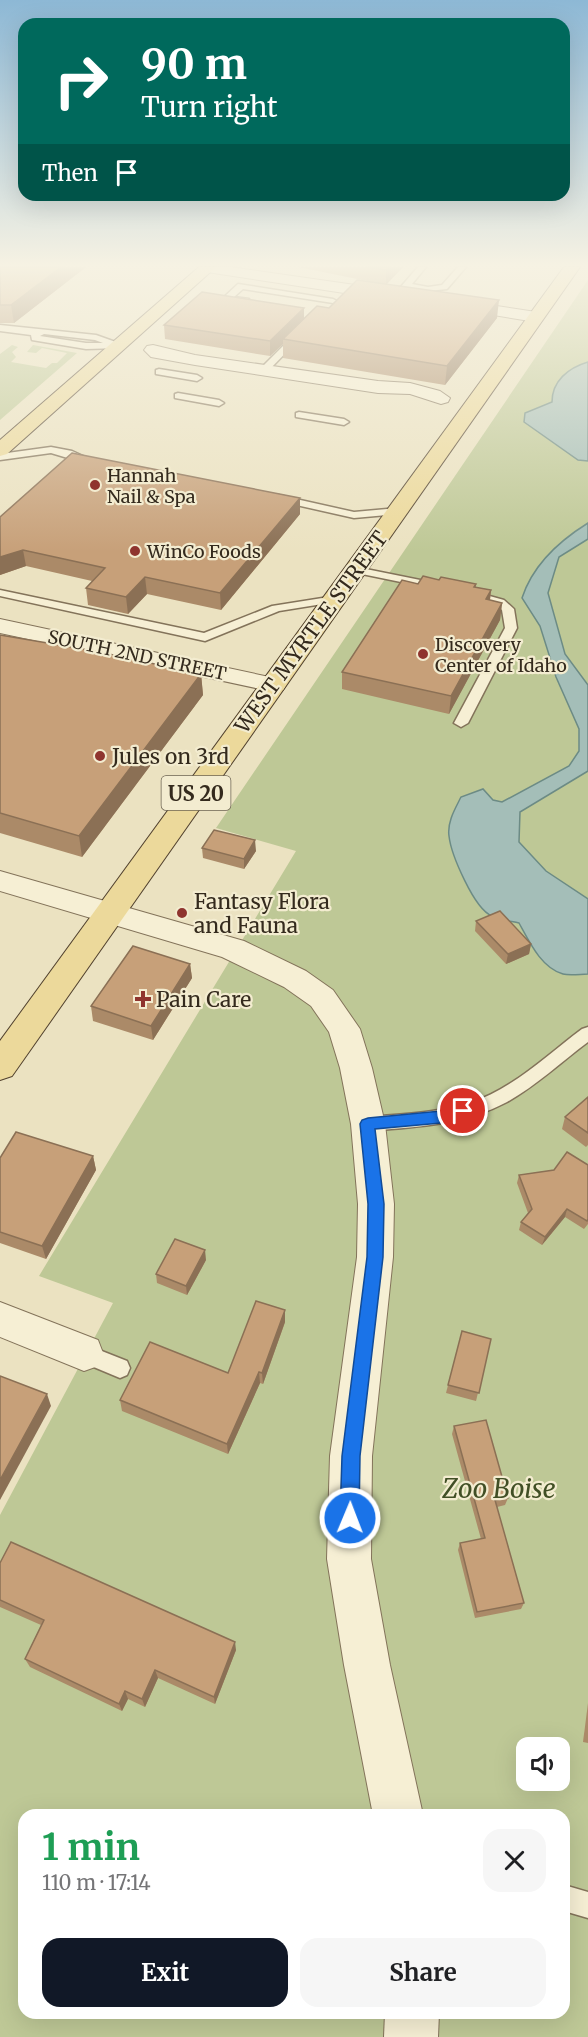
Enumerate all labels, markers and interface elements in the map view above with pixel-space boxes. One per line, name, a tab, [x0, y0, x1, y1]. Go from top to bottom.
text: 90 m	[141, 38, 247, 90]
icon: right	[42, 42, 120, 120]
text: Turn right	[141, 90, 278, 124]
icon: arrive	[110, 156, 143, 189]
text: Then	[42, 159, 98, 187]
place label: Hannah Nail & Spa	[107, 464, 196, 508]
marker: Hannah Nail & Spa	[88, 478, 102, 492]
street label: WEST MYRTLE STREET	[228, 525, 394, 739]
place label: WinCo Foods	[146, 540, 261, 563]
marker: WinCo Foods	[128, 544, 142, 558]
street label: SOUTH 2ND STREET	[46, 625, 229, 685]
place label: Discovery Center of Idaho	[435, 633, 567, 677]
marker: Discovery Center of Idaho	[416, 647, 430, 661]
place label: Jules on 3rd	[111, 743, 230, 770]
marker: Jules on 3rd	[93, 749, 107, 763]
road number: US 20	[162, 776, 230, 810]
place label: Fantasy Flora and Fauna	[194, 888, 330, 939]
marker: Fantasy Flora and Fauna	[175, 906, 189, 920]
place label: Pain Care	[156, 986, 251, 1013]
marker: Pain Care	[134, 990, 152, 1008]
pin	[437, 1085, 488, 1136]
icon: arrive	[446, 1094, 479, 1127]
park label: Zoo Boise	[441, 1472, 556, 1505]
position arrow	[318, 1486, 382, 1550]
map controls	[516, 1737, 570, 1791]
button: sound	[516, 1737, 570, 1791]
text: 1 min	[42, 1825, 140, 1870]
button: close	[483, 1829, 546, 1892]
text: 110 m · 17:14	[42, 1870, 151, 1895]
button: Exit	[42, 1938, 288, 2007]
button: Share	[300, 1938, 546, 2007]

